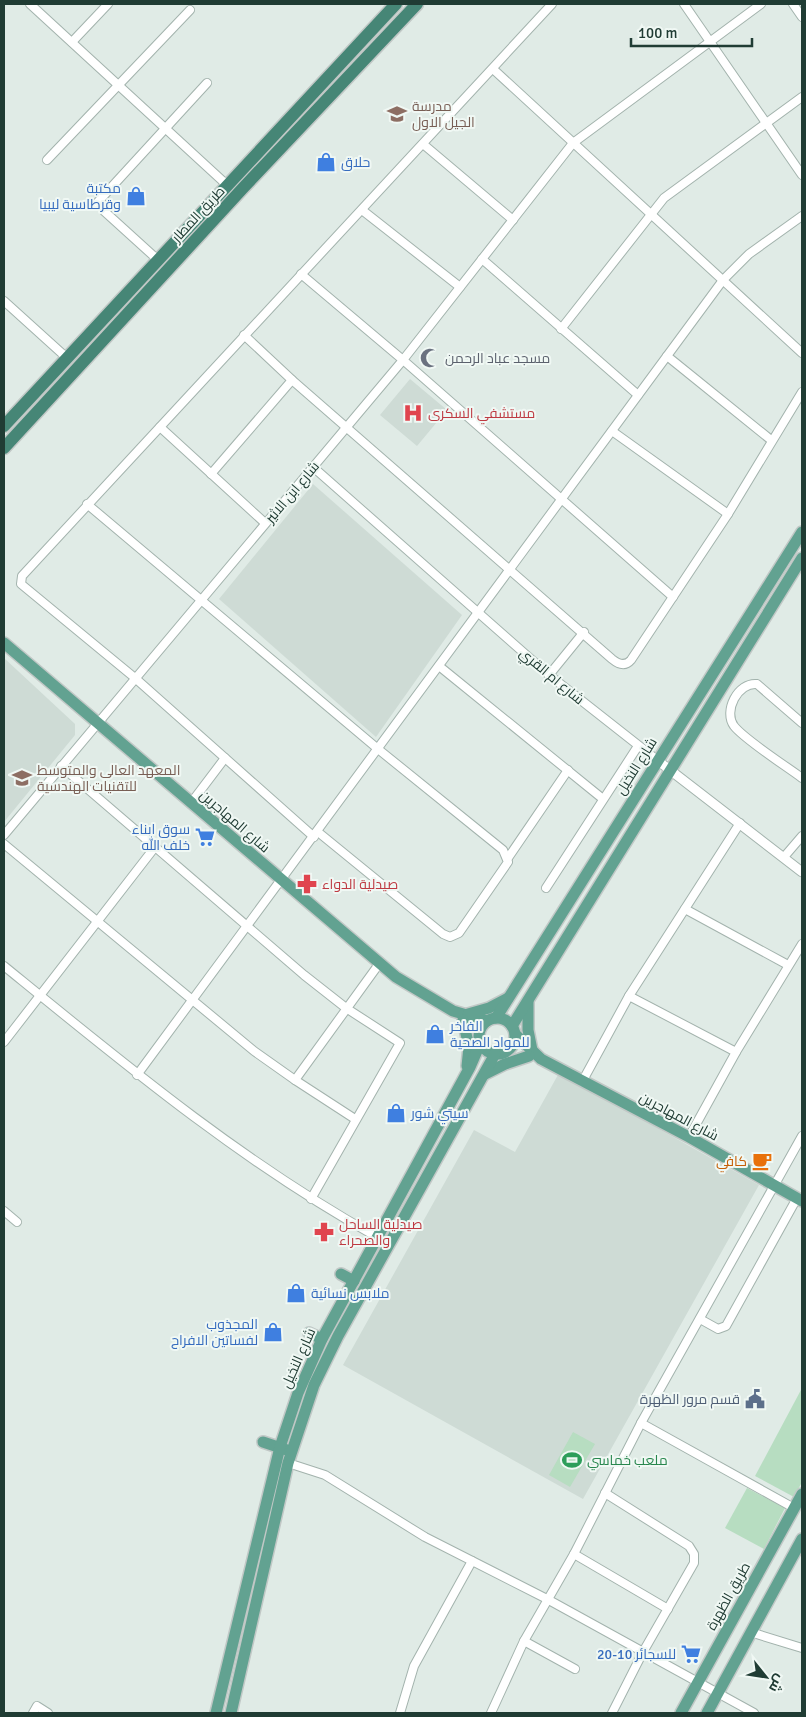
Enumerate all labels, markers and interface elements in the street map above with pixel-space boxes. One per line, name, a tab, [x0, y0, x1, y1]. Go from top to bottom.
scale bar	[631, 15, 752, 47]
text: 100 m	[638, 24, 678, 42]
place label: مدرسة الجيل الاول	[412, 98, 475, 131]
school or university icon: مدرسة الجيل الاول	[386, 103, 408, 125]
shop icon: حلاق	[315, 151, 337, 173]
place label: حلاق	[341, 154, 370, 171]
place label: مكتبة وقرطاسية ليبيا	[39, 180, 121, 213]
street label: طريق المطار	[167, 183, 229, 247]
shop icon: مكتبة وقرطاسية ليبيا	[125, 185, 147, 207]
mosque icon: مسجد عباد الرحمن	[419, 347, 441, 369]
place label: مسجد عباد الرحمن	[445, 350, 550, 367]
hospital icon: مستشفي السكرى	[402, 402, 424, 424]
place label: مستشفي السكرى	[428, 405, 535, 425]
street label: شارع ابن الاثير	[261, 458, 323, 527]
street label: شارع ام القري	[514, 644, 587, 711]
street label: شارع النخيل	[612, 735, 661, 798]
place label: المعهد العالي والمتوسط للتقنيات الهندسية	[37, 762, 180, 795]
school or university icon: المعهد العالي والمتوسط للتقنيات الهندسية	[11, 767, 33, 789]
street label: شارع المهاجرين	[196, 786, 273, 856]
place label: سوق ابناء خلف الله	[132, 821, 190, 854]
supermarket icon: سوق ابناء خلف الله	[194, 826, 216, 848]
pharmacy icon: صيدلية الدواء	[296, 873, 318, 895]
place label: صيدلية الدواء	[322, 876, 398, 893]
place label: الفاخر للمواد الصحية	[449, 1018, 530, 1051]
shop icon: الفاخر للمواد الصحية	[424, 1023, 446, 1045]
street label: شارع المهاجرين	[636, 1088, 721, 1144]
shop icon: سيتي شور	[385, 1102, 407, 1124]
place label: سيتي شور	[410, 1105, 469, 1125]
cafe icon: كافي	[751, 1150, 773, 1172]
place label: كافي	[716, 1153, 747, 1173]
place label: صيدلية الساحل والصحراء	[339, 1216, 423, 1249]
pharmacy icon: صيدلية الساحل والصحراء	[313, 1221, 335, 1243]
shop icon: ملابس نسائية	[285, 1282, 307, 1304]
place label: ملابس نسائية	[311, 1285, 390, 1302]
place label: المجذوب لفساتين الافراح	[171, 1316, 258, 1349]
shop icon: المجذوب لفساتين الافراح	[262, 1321, 284, 1343]
street label: شارع النخيل	[278, 1325, 319, 1391]
public building icon: قسم مرور الظهرة	[744, 1388, 766, 1410]
place label: قسم مرور الظهرة	[640, 1391, 740, 1409]
sports icon: ملعب خماسي	[561, 1449, 583, 1471]
place label: ملعب خماسي	[587, 1452, 668, 1471]
street label: طريق الظهرة	[703, 1559, 754, 1633]
supermarket icon: 20-10 للسجائر	[680, 1643, 702, 1665]
place label: 20-10 للسجائر	[597, 1646, 676, 1663]
north arrow	[741, 1652, 791, 1702]
text: ش	[765, 1671, 789, 1695]

